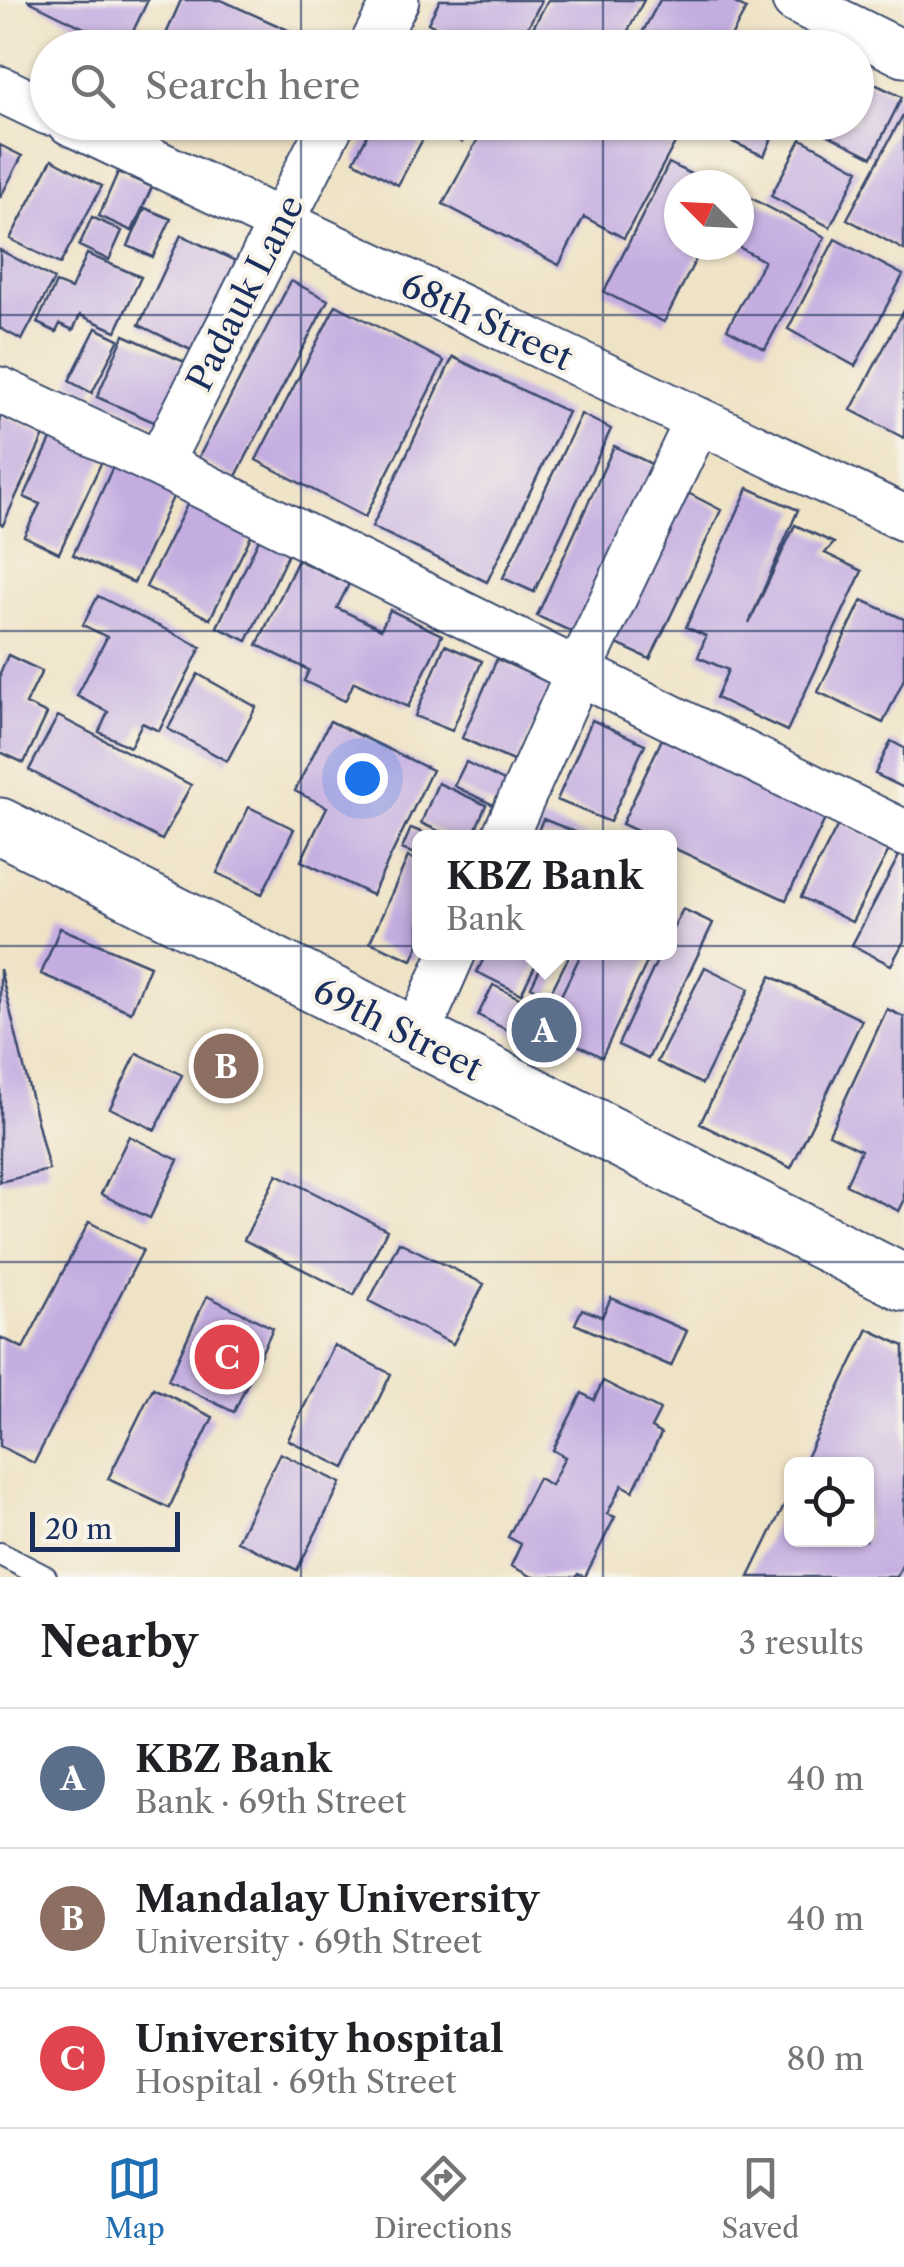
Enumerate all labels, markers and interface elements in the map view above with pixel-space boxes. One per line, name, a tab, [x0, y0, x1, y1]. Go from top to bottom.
search box	[30, 30, 874, 140]
icon: search	[65, 58, 120, 113]
text: Search here	[145, 62, 360, 109]
north arrow	[664, 170, 754, 260]
street label: Padauk Lane	[177, 188, 313, 398]
street label: 68th Street	[395, 263, 580, 380]
your location	[337, 753, 388, 804]
popup	[412, 830, 677, 960]
text: KBZ Bank	[446, 852, 643, 899]
text: Bank	[446, 899, 524, 938]
street label: 69th Street	[306, 968, 490, 1090]
pin: A	[512, 992, 576, 1068]
pin: B	[194, 1028, 258, 1104]
pin: C	[194, 1320, 260, 1394]
map controls	[784, 1457, 874, 1547]
button: locate	[784, 1457, 874, 1547]
scale bar	[30, 1507, 180, 1552]
text: 20 m	[45, 1512, 112, 1546]
text: Nearby	[40, 1616, 198, 1668]
text: 3 results	[738, 1623, 864, 1662]
text: KBZ Bank	[135, 1735, 332, 1782]
text: A	[60, 1759, 85, 1798]
text: 40 m	[787, 1759, 864, 1798]
text: Bank · 69th Street	[135, 1782, 406, 1821]
text: Mandalay University	[135, 1875, 539, 1922]
text: B	[61, 1899, 84, 1938]
text: 40 m	[787, 1899, 864, 1938]
text: University · 69th Street	[135, 1922, 482, 1961]
text: University hospital	[135, 2015, 504, 2062]
text: C	[60, 2039, 85, 2078]
text: 80 m	[786, 2039, 864, 2078]
text: Hospital · 69th Street	[135, 2062, 456, 2101]
tab: Map	[105, 2151, 165, 2245]
tab: Directions	[374, 2151, 512, 2245]
tab: Saved	[722, 2151, 799, 2245]

